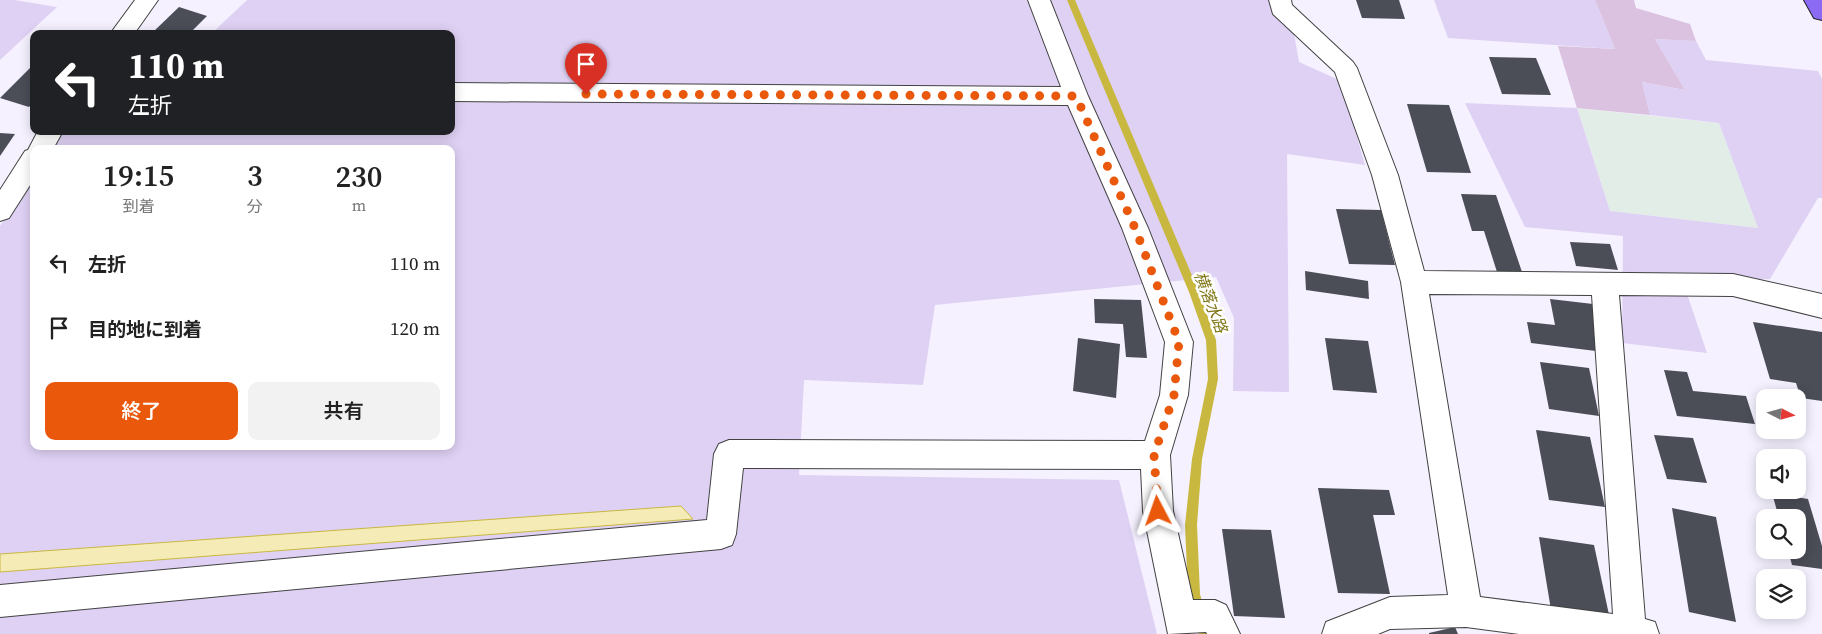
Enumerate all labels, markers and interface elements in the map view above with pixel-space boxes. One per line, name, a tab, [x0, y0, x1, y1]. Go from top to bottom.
text: 110 m	[128, 42, 224, 90]
pin	[565, 43, 607, 94]
icon: left	[45, 50, 110, 115]
icon: arrive	[572, 50, 600, 78]
text: 左折	[128, 90, 172, 120]
text: 19:15	[103, 155, 174, 196]
text: 3	[247, 155, 263, 196]
text: 230	[335, 156, 382, 197]
text: m	[352, 194, 366, 216]
text: 到着	[122, 195, 154, 217]
text: 分	[247, 195, 263, 217]
icon: left	[45, 249, 73, 277]
text: 110 m	[390, 250, 440, 276]
text: 左折	[88, 251, 126, 277]
water label: 横落水路	[1189, 268, 1233, 338]
icon: arrive	[45, 314, 73, 342]
text: 120 m	[390, 315, 440, 341]
text: 目的地に到着	[88, 316, 202, 342]
button: 終了	[45, 382, 238, 440]
button: 共有	[248, 382, 440, 440]
north arrow	[1756, 389, 1806, 439]
map controls	[1756, 389, 1806, 619]
button: sound	[1756, 449, 1806, 499]
position arrow	[1131, 484, 1183, 536]
button: search	[1756, 509, 1806, 559]
button: layers	[1756, 569, 1806, 619]

